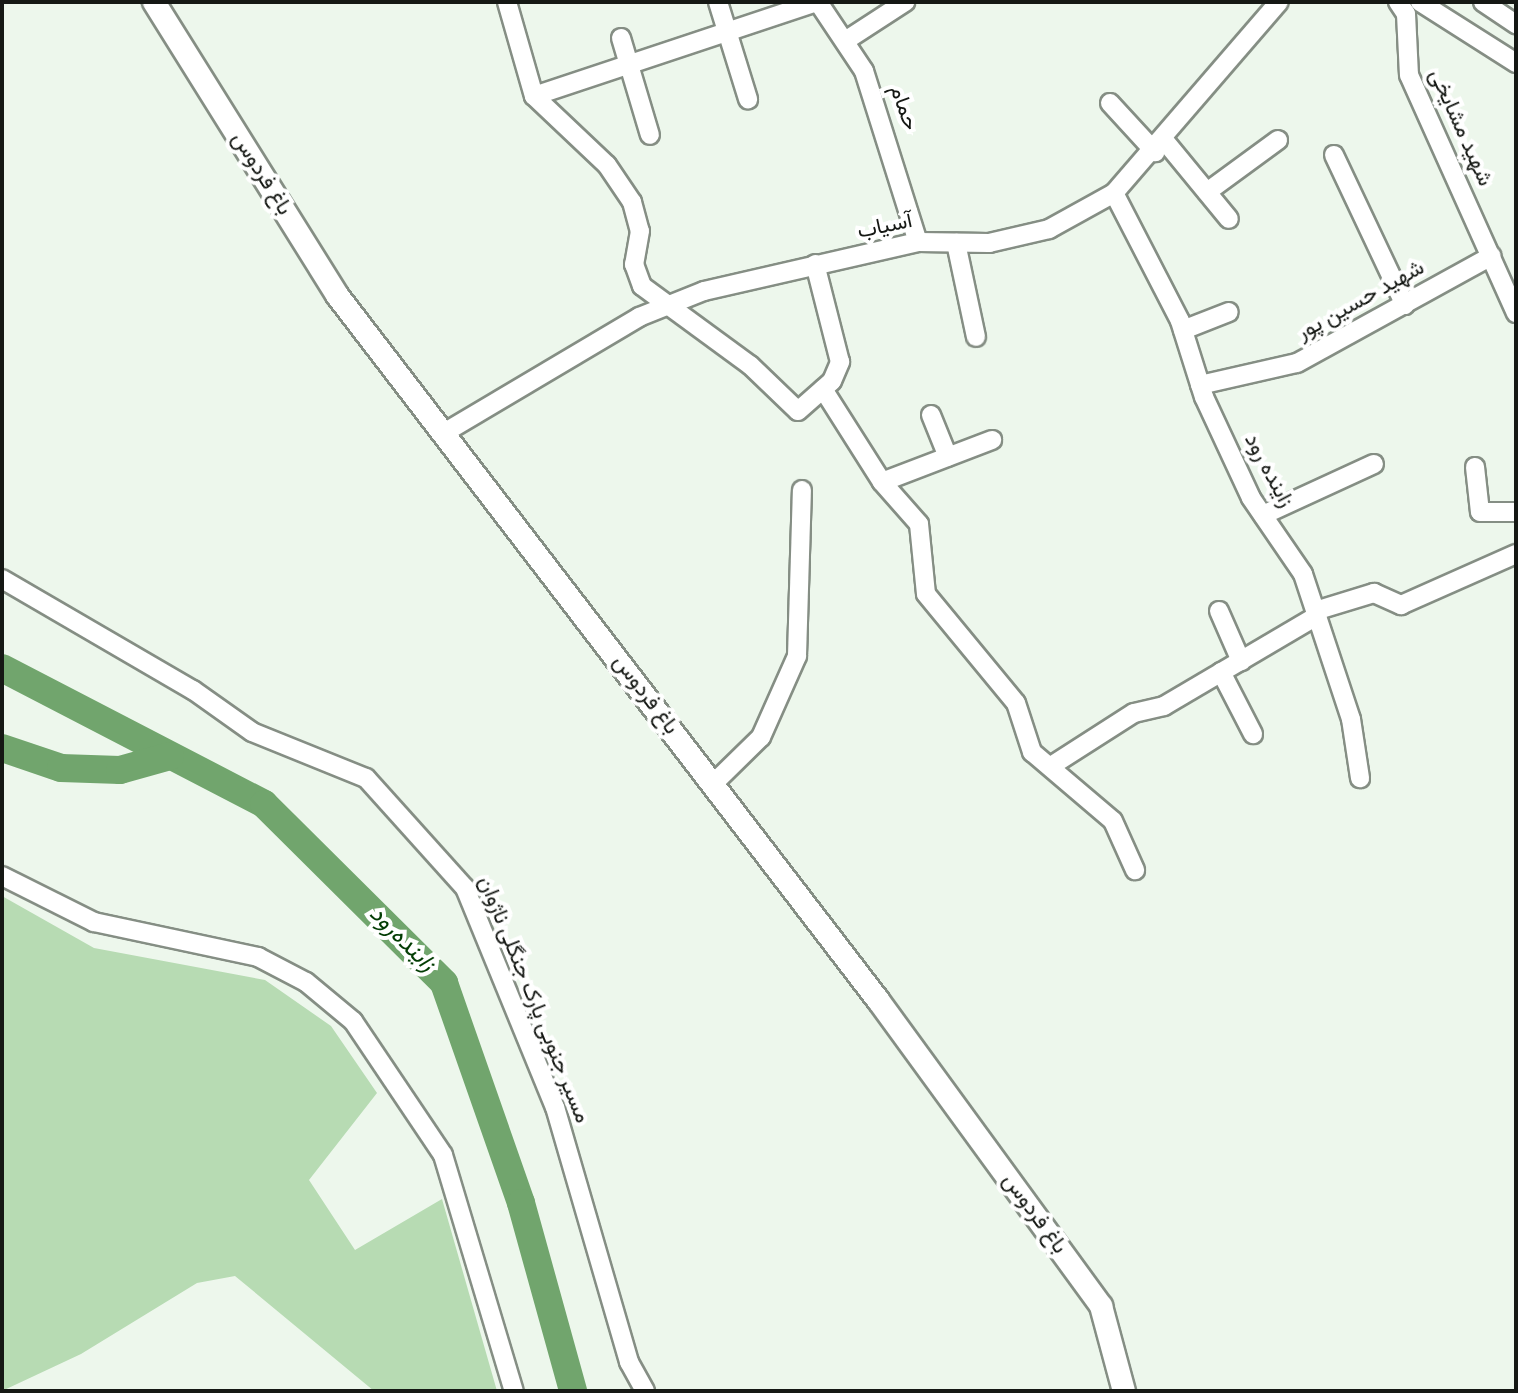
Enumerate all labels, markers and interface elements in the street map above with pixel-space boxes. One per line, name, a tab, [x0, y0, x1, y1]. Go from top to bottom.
street label: شهید مشایخی	[1422, 65, 1498, 191]
street label: حمام	[883, 82, 923, 134]
street label: باغ فردوس	[225, 128, 297, 220]
street label: آسیاب	[855, 208, 915, 246]
street label: شهید حسین پور	[1293, 255, 1429, 347]
street label: زاینده رود	[1238, 429, 1298, 513]
street label: باغ فردوس	[606, 650, 684, 740]
street label: مسیر جنوبی پارک جنگلی ناژوان	[471, 873, 595, 1127]
water label: زاینده‌رود	[362, 901, 440, 979]
street label: باغ فردوس	[996, 1169, 1072, 1259]

